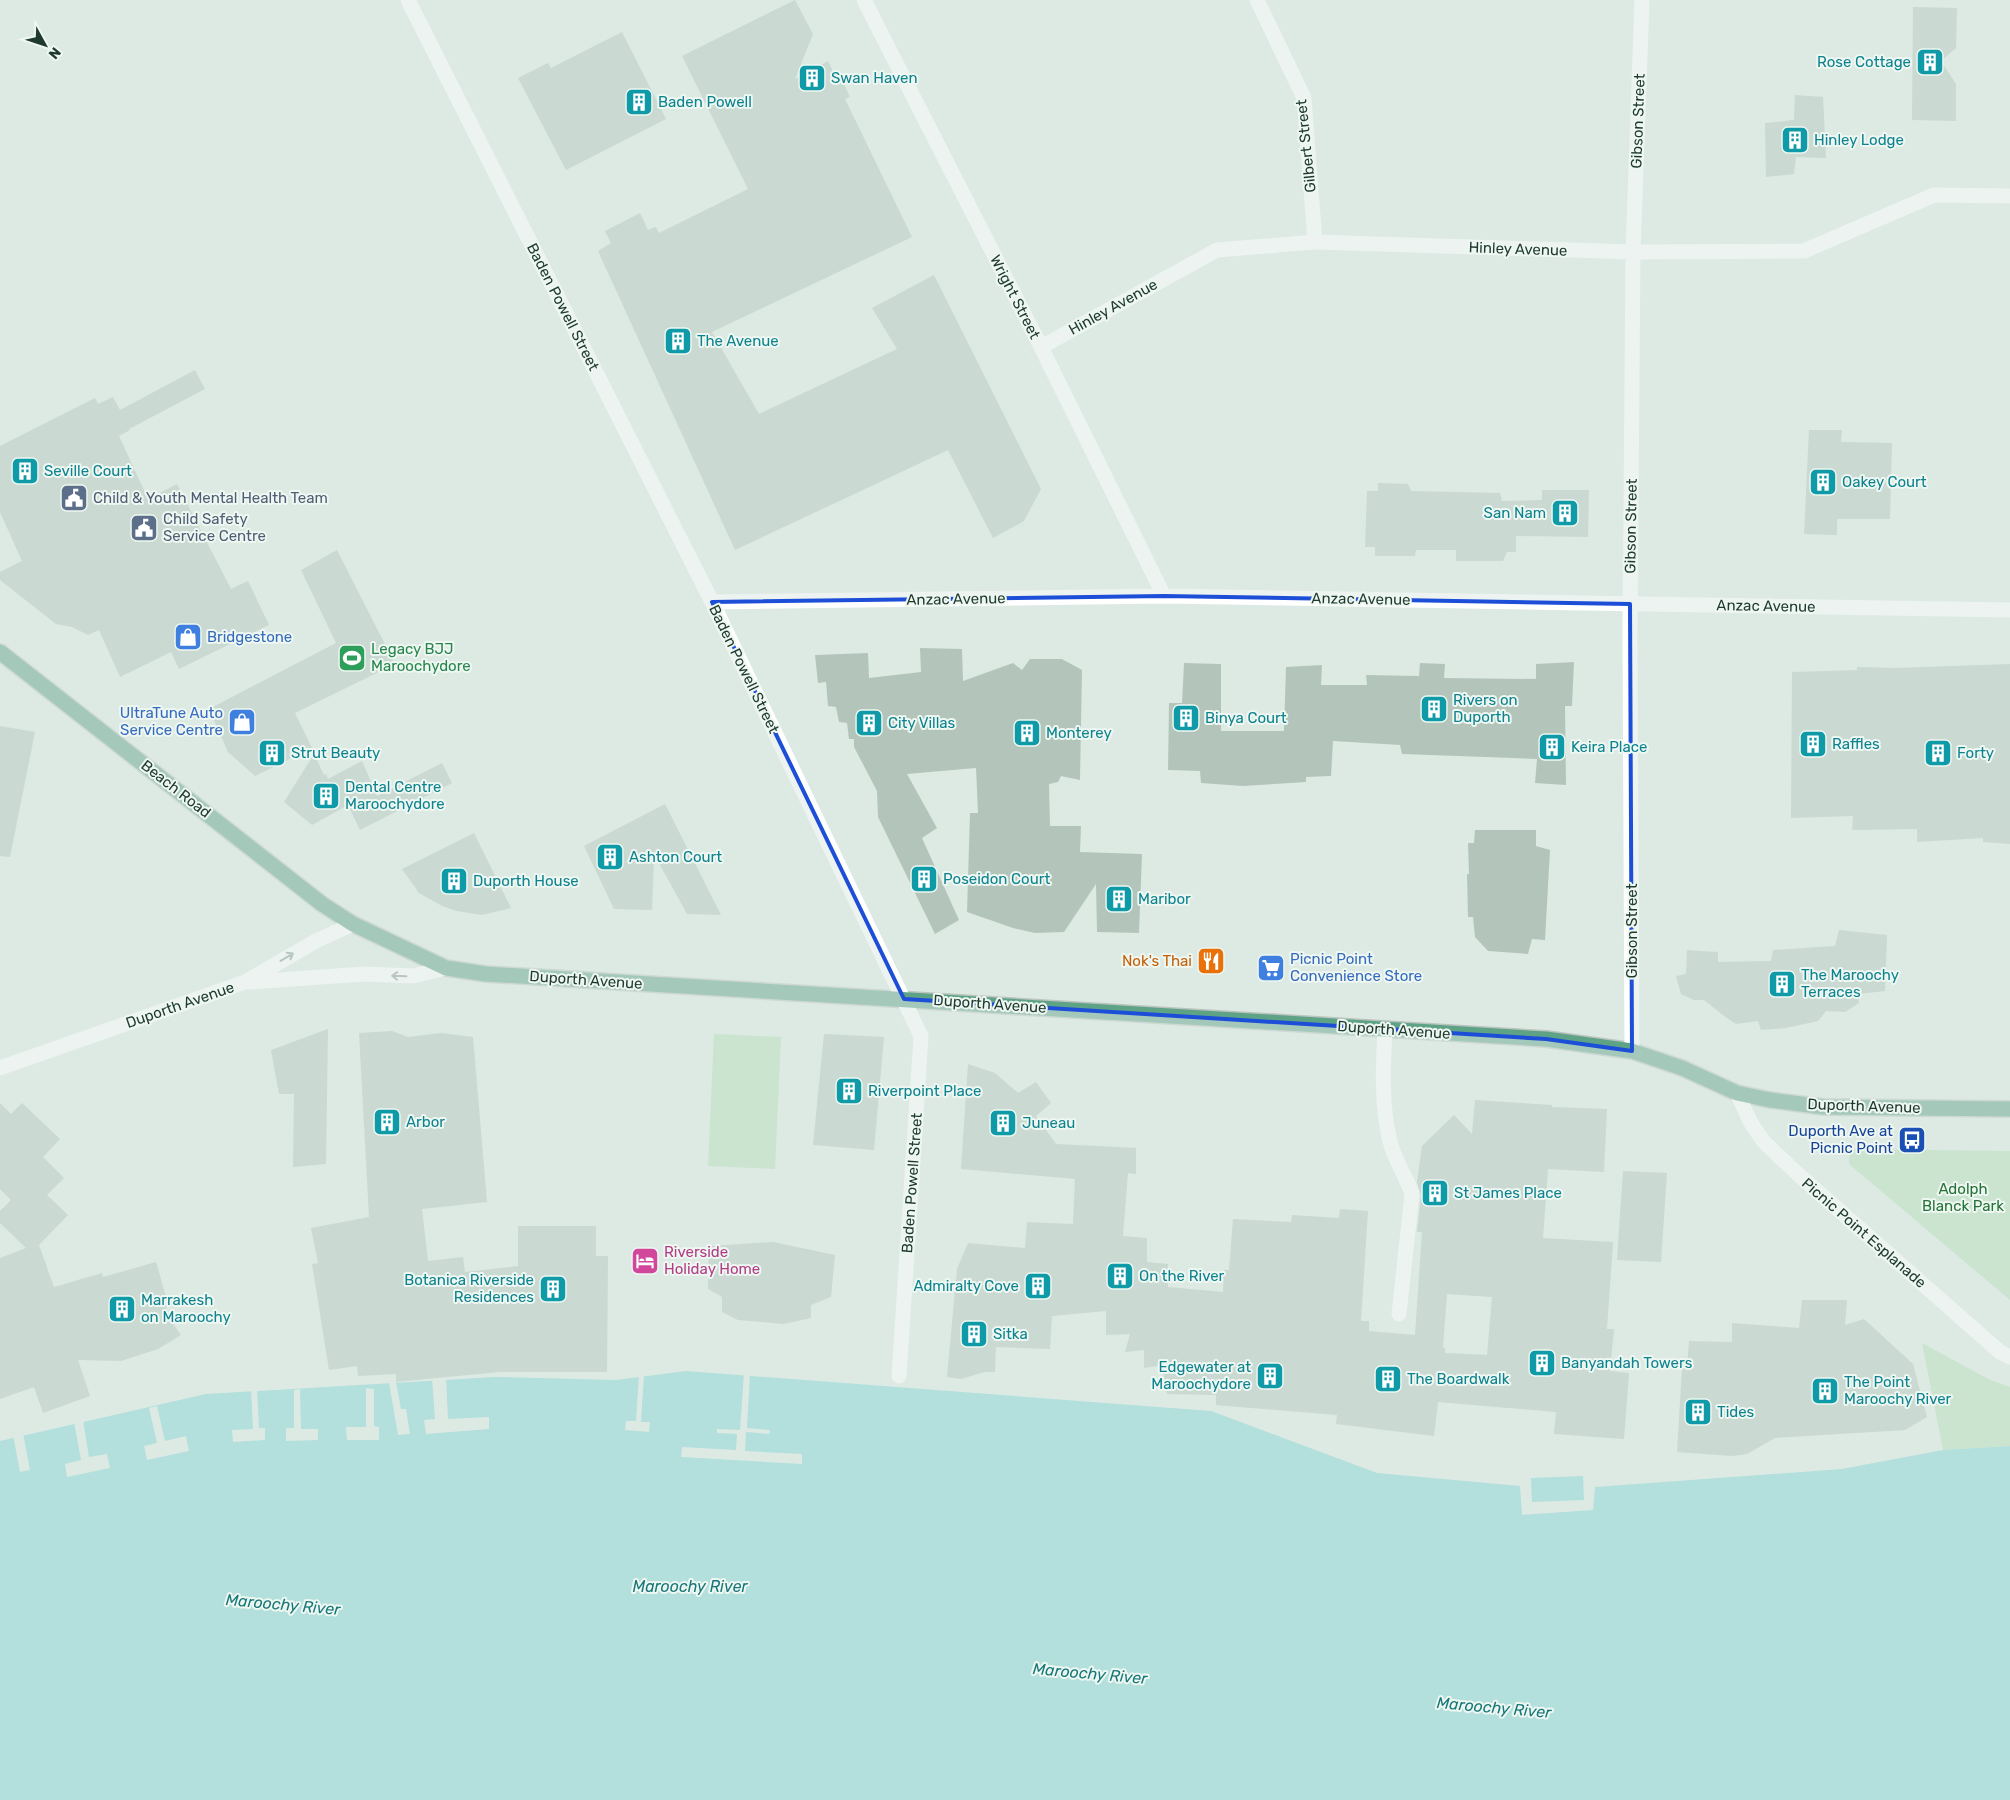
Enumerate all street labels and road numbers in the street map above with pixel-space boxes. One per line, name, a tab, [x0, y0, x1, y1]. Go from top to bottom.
street label: Gibson Street	[1627, 73, 1649, 169]
street label: Gilbert Street	[1292, 98, 1320, 193]
street label: Hinley Avenue	[1468, 238, 1568, 260]
street label: Baden Powell Street	[523, 240, 603, 374]
street label: Wright Street	[986, 252, 1044, 342]
street label: Hinley Avenue	[1065, 275, 1161, 339]
street label: Gibson Street	[1621, 478, 1641, 574]
street label: Anzac Avenue	[906, 589, 1006, 609]
street label: Anzac Avenue	[1311, 589, 1411, 609]
street label: Anzac Avenue	[1716, 596, 1816, 616]
street label: Baden Powell Street	[705, 602, 783, 736]
street label: Beach Road	[138, 756, 214, 822]
street label: Gibson Street	[1623, 883, 1641, 979]
street label: Duporth Avenue	[529, 967, 643, 993]
street label: Duporth Avenue	[123, 978, 237, 1032]
street label: Duporth Avenue	[933, 991, 1047, 1017]
street label: Duporth Avenue	[1337, 1017, 1451, 1043]
street label: Duporth Avenue	[1807, 1095, 1921, 1117]
street label: Baden Powell Street	[898, 1112, 926, 1254]
street label: Picnic Point Esplanade	[1798, 1174, 1930, 1292]

